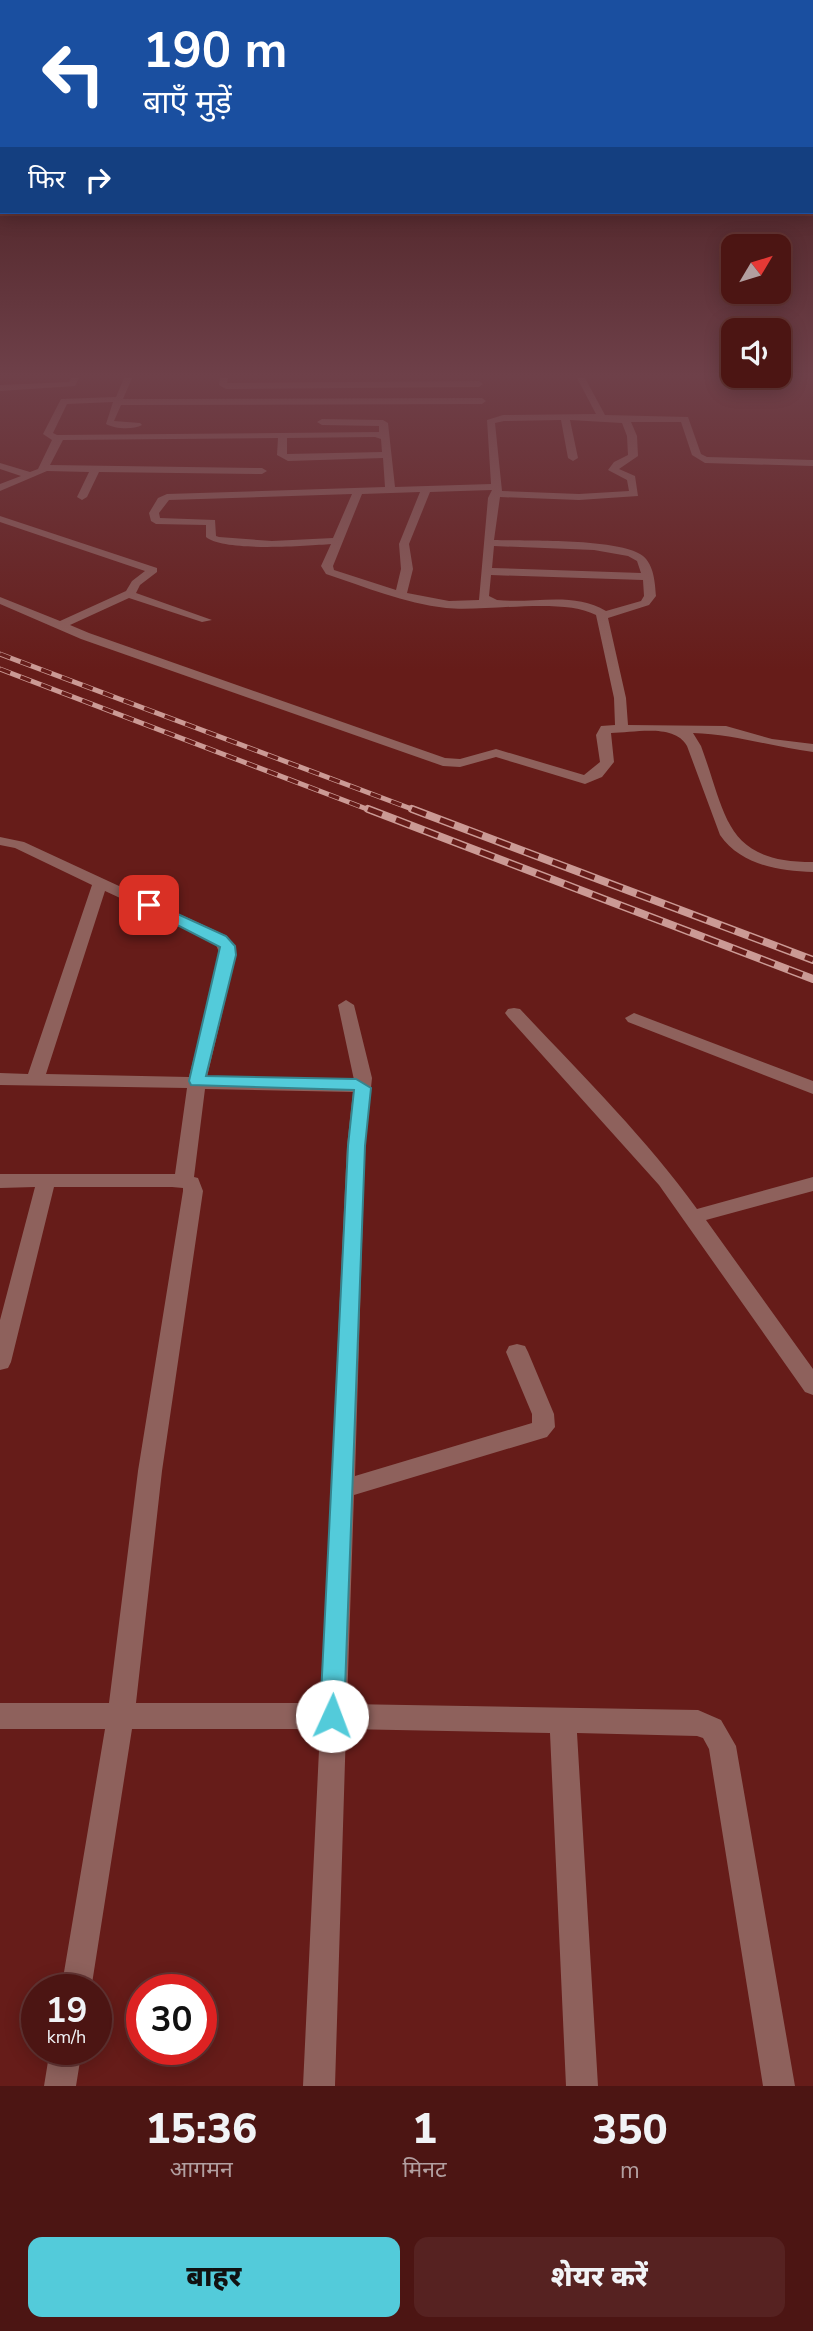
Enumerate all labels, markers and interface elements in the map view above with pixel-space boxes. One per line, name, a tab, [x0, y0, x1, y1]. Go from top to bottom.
text: 190 m	[143, 17, 287, 84]
icon: left	[28, 28, 119, 119]
text: बाएँ मुड़ें	[143, 81, 232, 124]
icon: right	[79, 161, 117, 199]
text: फिर	[28, 162, 65, 197]
north arrow	[721, 234, 791, 304]
map controls	[721, 234, 791, 388]
button: sound	[721, 318, 791, 388]
pin	[119, 875, 179, 935]
icon: arrive	[130, 886, 168, 924]
position arrow	[295, 1679, 369, 1753]
speed limit sign: 30	[126, 1974, 217, 2065]
text: 19	[45, 1987, 88, 2034]
text: km/h	[47, 2025, 86, 2049]
text: 15:36	[145, 2101, 257, 2158]
text: 1	[412, 2101, 437, 2158]
text: 350	[592, 2102, 668, 2159]
text: आगमन	[170, 2154, 233, 2185]
text: मिनट	[403, 2154, 447, 2185]
text: m	[620, 2155, 640, 2186]
button: बाहर	[28, 2237, 400, 2317]
button: शेयर करें	[414, 2237, 785, 2317]

